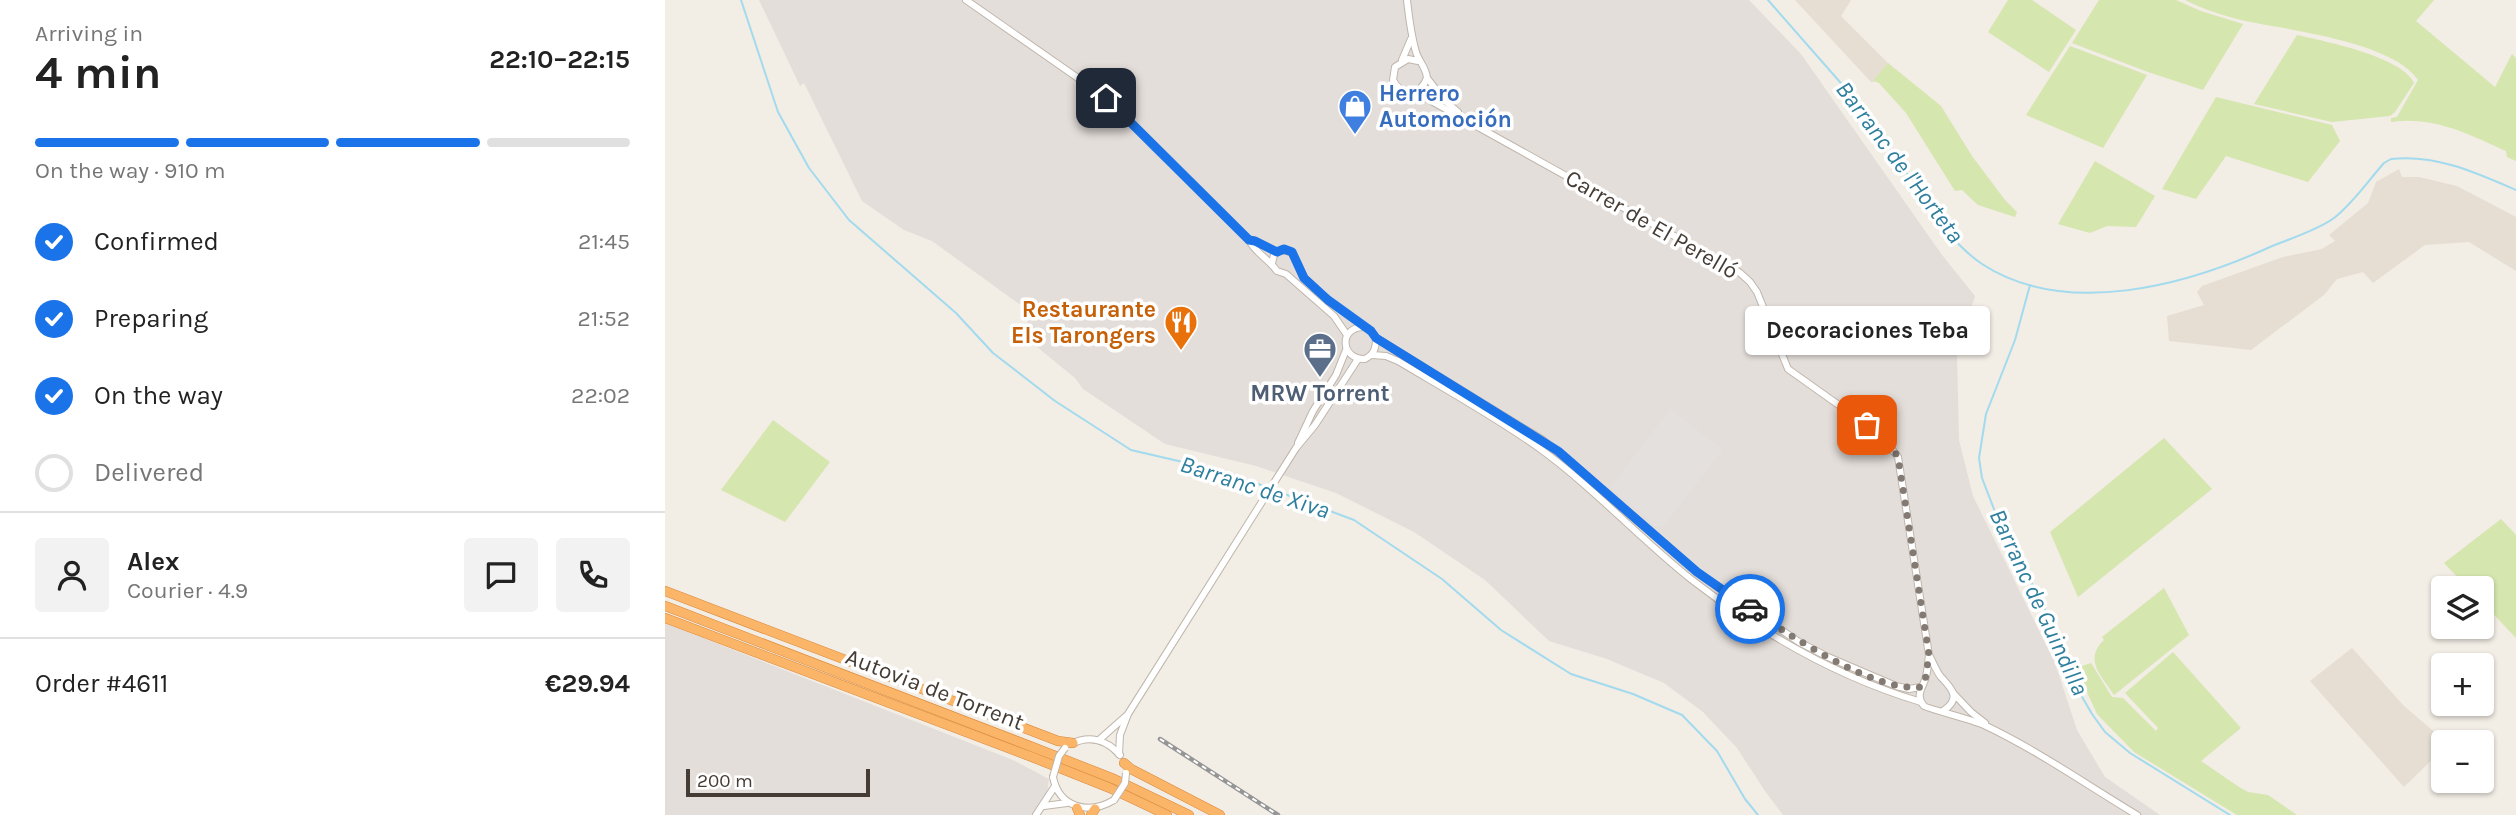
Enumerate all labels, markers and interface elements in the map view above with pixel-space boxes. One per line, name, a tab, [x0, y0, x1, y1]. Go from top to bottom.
text: Arriving in	[35, 20, 143, 47]
text: 22:10–22:15	[489, 44, 630, 75]
text: 4 min	[35, 46, 161, 100]
pin	[1076, 68, 1136, 128]
water label: Barranc de l'Horteta	[1830, 76, 1970, 248]
icon: home	[1087, 79, 1125, 117]
place label: Herrero Automoción	[1379, 80, 1512, 133]
shop icon: Herrero Automoción	[1336, 87, 1374, 136]
text: On the way · 910 m	[35, 157, 226, 184]
street label: Carrer de El Perelló	[1561, 164, 1743, 285]
icon: check	[35, 223, 73, 261]
text: Confirmed	[94, 226, 219, 257]
text: 21:45	[578, 228, 630, 255]
place label: Restaurante Els Tarongers	[1011, 296, 1156, 349]
icon: check	[35, 300, 73, 338]
text: Preparing	[94, 303, 208, 334]
restaurant icon: Restaurante Els Tarongers	[1162, 303, 1200, 352]
text: 21:52	[577, 305, 630, 332]
callout: Decoraciones Teba	[1745, 306, 1989, 355]
text: Decoraciones Teba	[1766, 317, 1969, 344]
office icon: MRW Torrent	[1301, 330, 1339, 379]
icon: check	[35, 377, 73, 415]
text: On the way	[94, 380, 223, 411]
place label: MRW Torrent	[1250, 380, 1390, 407]
text: 22:02	[571, 382, 630, 409]
pin	[1837, 395, 1897, 455]
icon: bag	[1848, 406, 1886, 444]
water label: Barranc de Xiva	[1177, 450, 1333, 524]
text: Delivered	[94, 457, 204, 488]
water label: Barranc de Guindilla	[1984, 504, 2094, 700]
button: person	[35, 538, 109, 612]
button: chat	[464, 538, 538, 612]
button: phone	[556, 538, 630, 612]
text: Alex	[127, 546, 179, 577]
courier	[1715, 574, 1785, 644]
map controls	[2431, 576, 2494, 793]
button: layers	[2431, 576, 2494, 639]
text: Courier · 4.9	[127, 577, 248, 604]
icon: car	[1731, 590, 1769, 628]
street label: Autovia de Torrent	[842, 643, 1028, 736]
button: +	[2431, 653, 2494, 716]
text: Order #4611	[35, 668, 168, 699]
text: €29.94	[545, 668, 630, 699]
button: −	[2431, 730, 2494, 793]
scale bar	[686, 766, 870, 798]
text: 200 m	[697, 770, 753, 792]

